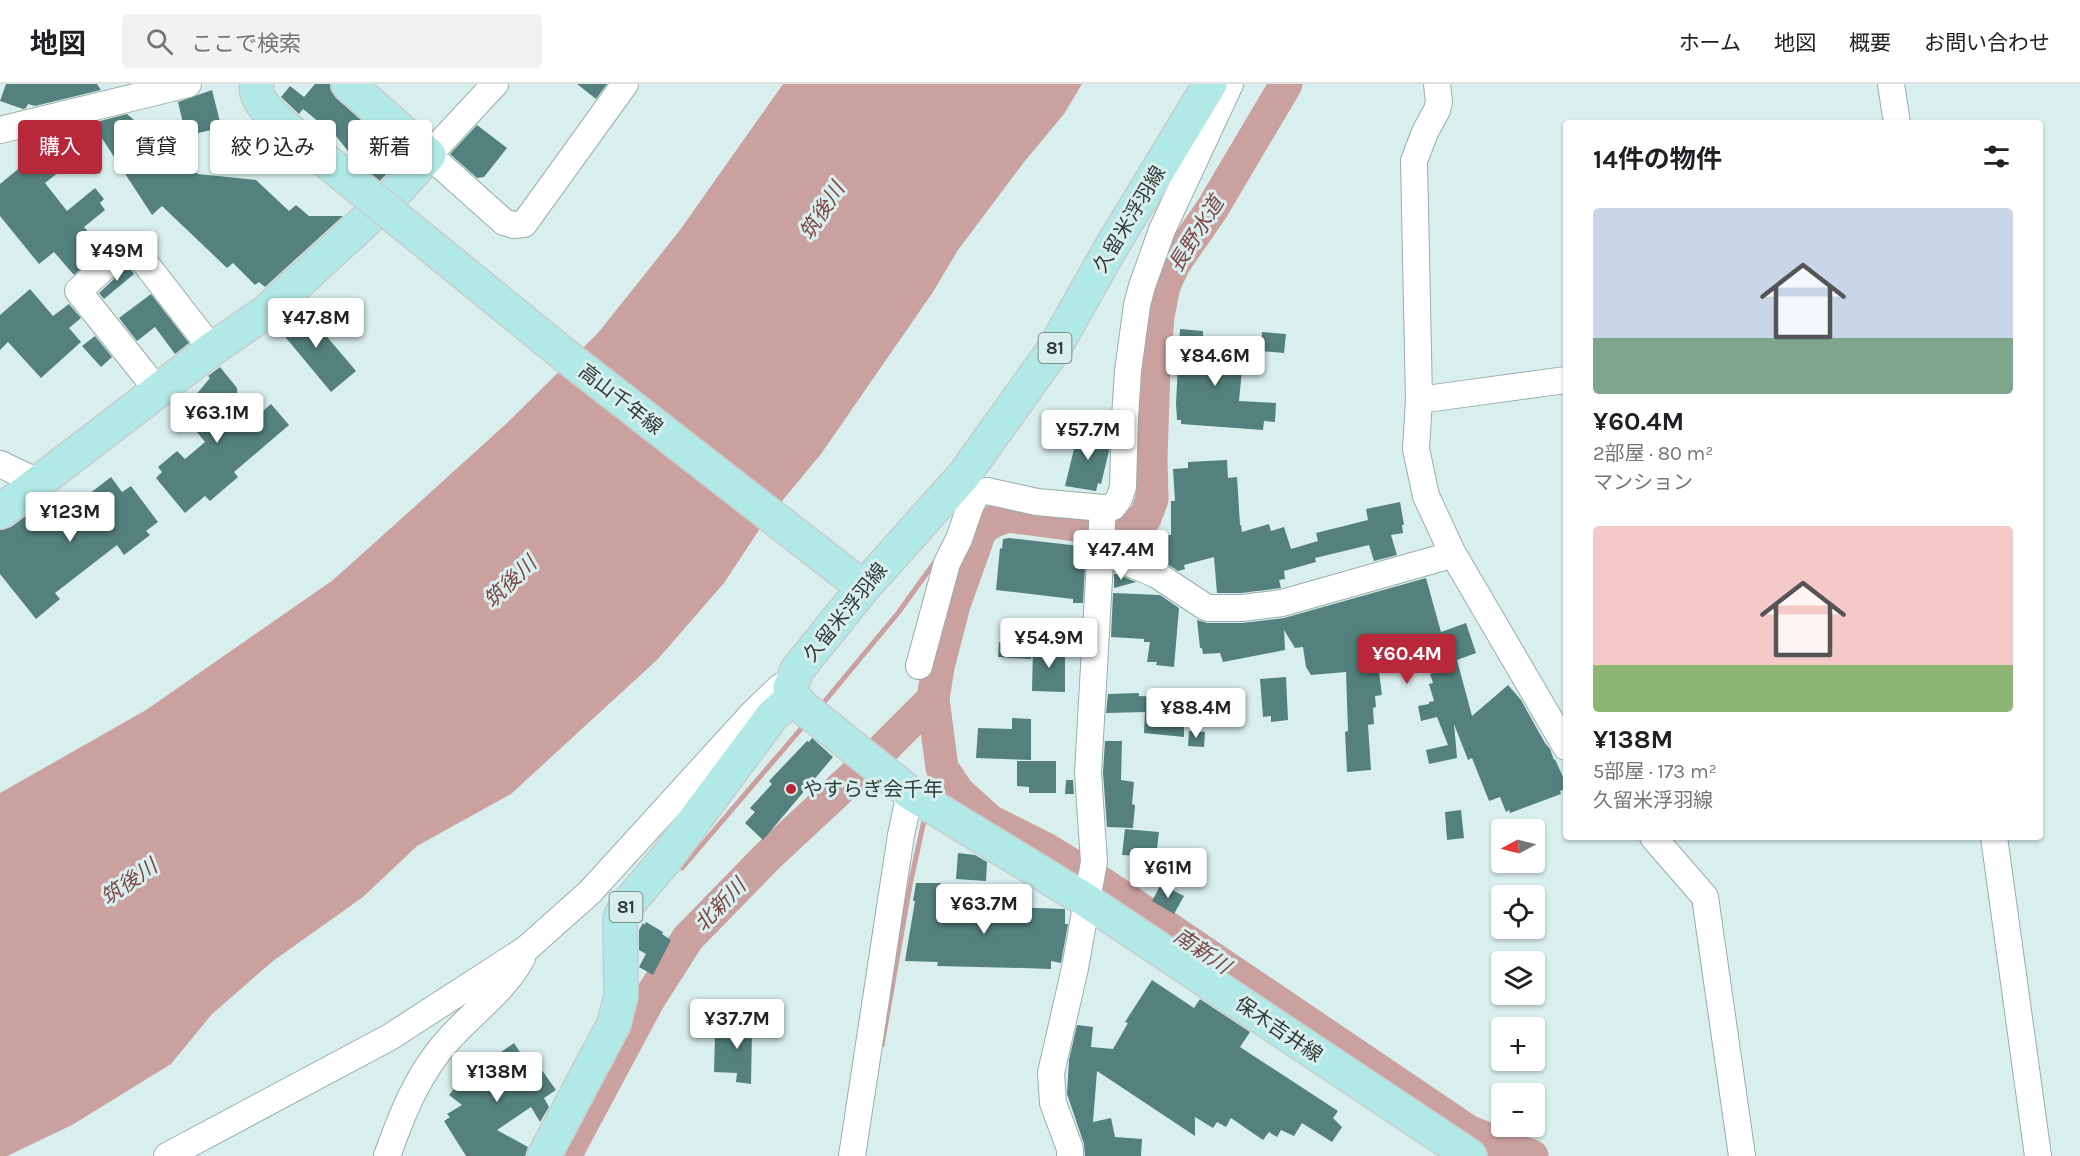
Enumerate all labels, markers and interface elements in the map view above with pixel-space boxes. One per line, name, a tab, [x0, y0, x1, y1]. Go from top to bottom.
search box	[122, 14, 542, 68]
icon: search	[143, 25, 176, 58]
text: 地図	[30, 27, 86, 60]
text: ここで検索	[191, 31, 301, 57]
text: ホーム	[1679, 31, 1741, 55]
text: 地図	[1774, 31, 1816, 55]
text: 概要	[1849, 31, 1891, 55]
text: お問い合わせ	[1924, 31, 2050, 55]
chip: 購入	[18, 120, 102, 174]
chip: 賃貸	[114, 120, 198, 174]
chip: 絞り込み	[210, 120, 336, 174]
chip: 新着	[348, 120, 432, 174]
icon: filters	[1980, 140, 2013, 173]
text: 14件の物件	[1593, 144, 1722, 175]
street label: 久留米浮羽線	[1089, 162, 1170, 277]
water label: 筑後川	[795, 176, 850, 244]
water label: 長野水道	[1164, 189, 1230, 276]
pin: ¥49M	[81, 231, 153, 282]
text: ¥49M	[90, 239, 144, 262]
icon: home	[1749, 247, 1857, 355]
pin: ¥47.8M	[267, 298, 365, 349]
text: ¥47.8M	[282, 306, 350, 329]
road number: 81	[1038, 333, 1072, 363]
pin: ¥84.6M	[1166, 336, 1264, 387]
text: ¥84.6M	[1180, 344, 1250, 367]
street label: 高山千年線	[574, 360, 667, 439]
pin: ¥63.1M	[168, 393, 266, 444]
text: ¥63.1M	[184, 401, 250, 424]
text: ¥60.4M	[1593, 406, 1684, 437]
pin: ¥57.7M	[1039, 410, 1137, 461]
text: ¥57.7M	[1055, 418, 1121, 441]
text: 2部屋 · 80 m²	[1593, 442, 1713, 465]
text: マンション	[1593, 471, 1693, 494]
pin: ¥123M	[28, 492, 112, 543]
text: ¥123M	[40, 500, 100, 523]
pin: ¥47.4M	[1072, 530, 1170, 581]
text: ¥47.4M	[1087, 538, 1155, 561]
water label: 筑後川	[479, 550, 542, 613]
street label: 久留米浮羽線	[799, 558, 892, 666]
icon: home	[1749, 565, 1857, 673]
pin: ¥54.9M	[1000, 618, 1098, 669]
text: ¥54.9M	[1014, 626, 1084, 649]
pin: ¥60.4M	[1358, 634, 1456, 685]
text: ¥60.4M	[1372, 642, 1442, 665]
pin: ¥88.4M	[1147, 688, 1245, 739]
text: ¥88.4M	[1160, 696, 1232, 719]
text: ¥138M	[1593, 724, 1673, 755]
text: 5部屋 · 173 m²	[1593, 760, 1717, 783]
place label: やすらぎ会千年	[803, 778, 943, 801]
marker: やすらぎ会千年	[784, 782, 798, 796]
text: 久留米浮羽線	[1593, 789, 1713, 812]
north arrow	[1491, 819, 1545, 873]
map controls	[1491, 819, 1545, 1137]
pin: ¥61M	[1132, 848, 1204, 899]
water label: 筑後川	[96, 853, 163, 910]
text: ¥61M	[1144, 856, 1192, 879]
water label: 北新川	[689, 873, 752, 936]
pin: ¥63.7M	[935, 884, 1033, 935]
button: locate	[1491, 885, 1545, 939]
road number: 81	[610, 892, 642, 922]
text: ¥63.7M	[950, 892, 1018, 915]
water label: 南新川	[1169, 923, 1236, 980]
button: layers	[1491, 951, 1545, 1005]
street label: 保木吉井線	[1231, 992, 1327, 1067]
pin: ¥37.7M	[688, 999, 786, 1050]
text: ¥37.7M	[704, 1007, 770, 1030]
button: +	[1491, 1017, 1545, 1071]
pin: ¥138M	[455, 1052, 539, 1103]
text: ¥138M	[466, 1060, 528, 1083]
button: −	[1491, 1083, 1545, 1137]

